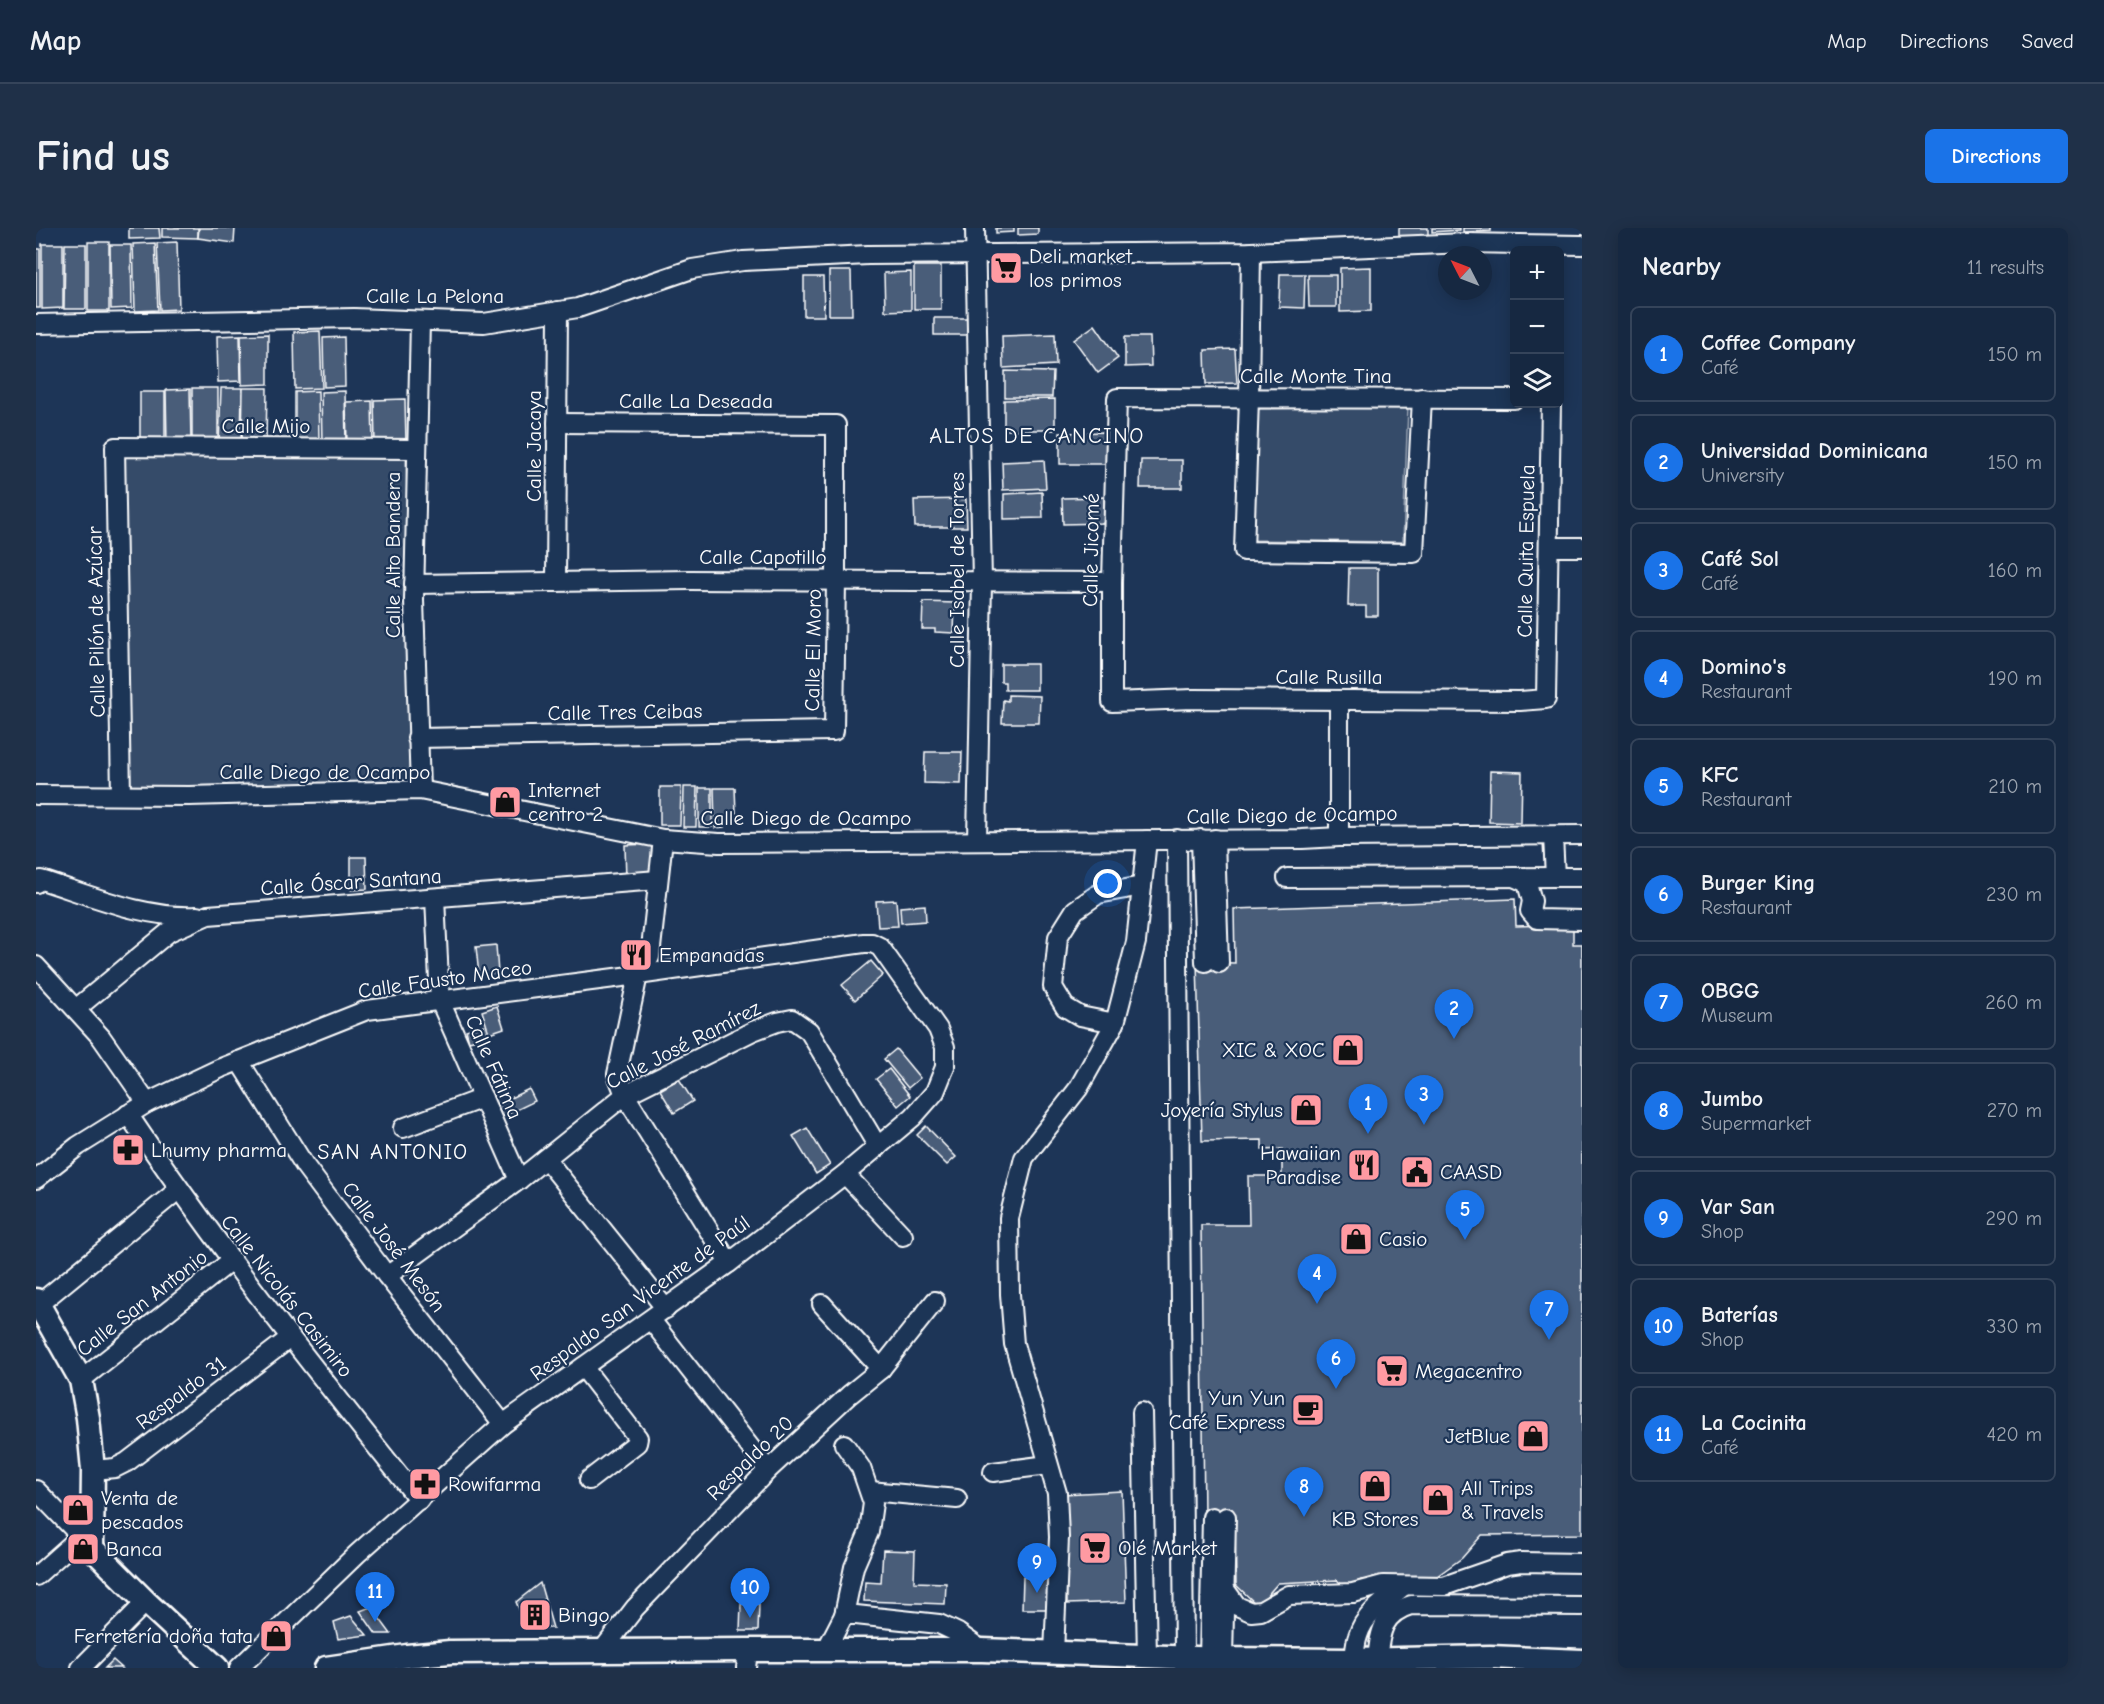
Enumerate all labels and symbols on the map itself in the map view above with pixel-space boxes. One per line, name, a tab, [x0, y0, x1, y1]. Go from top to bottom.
place label: Deli market los primos	[1029, 244, 1133, 292]
north arrow	[1438, 246, 1492, 300]
supermarket icon: Deli market los primos	[988, 250, 1024, 286]
street label: Calle La Pelona	[366, 284, 504, 308]
street label: Calle Monte Tina	[1240, 364, 1392, 388]
street label: Calle La Deseada	[619, 389, 773, 413]
street label: Calle Jacaya	[522, 390, 546, 502]
street label: Calle Mijo	[222, 414, 310, 438]
district label: ALTOS DE CANCINO	[929, 423, 1145, 449]
street label: Calle Quita Espuela	[1512, 464, 1540, 638]
street label: Calle Alto Bandera	[381, 472, 405, 638]
street label: Calle Isabel de Torres	[945, 472, 969, 668]
street label: Calle Jicomé	[1078, 493, 1104, 607]
street label: Calle Pilón de Azúcar	[82, 525, 110, 718]
street label: Calle Capotillo	[699, 545, 827, 569]
street label: Calle El Moro	[800, 589, 826, 711]
street label: Calle Rusilla	[1275, 665, 1383, 689]
street label: Calle Tres Ceibas	[547, 699, 703, 725]
street label: Calle Diego de Ocampo	[220, 760, 430, 784]
place label: Internet centro 2	[528, 778, 603, 826]
shop icon: Internet centro 2	[487, 784, 523, 820]
street label: Calle Diego de Ocampo	[1186, 801, 1398, 829]
street label: Calle Diego de Ocampo	[701, 806, 911, 830]
street label: Calle Óscar Santana	[260, 864, 442, 900]
your location	[1093, 869, 1122, 898]
restaurant icon: Empanadas	[618, 937, 654, 973]
place label: Empanadas	[659, 943, 764, 967]
street label: Calle Fausto Maceo	[356, 955, 534, 1003]
pin: 2	[1434, 990, 1474, 1039]
street label: Calle José Ramírez	[602, 996, 764, 1094]
street label: Calle Fátima	[460, 1011, 528, 1123]
shop icon: XIC & XOC	[1330, 1032, 1366, 1068]
place label: XIC & XOC	[1222, 1038, 1325, 1062]
pin: 3	[1404, 1076, 1444, 1125]
pin: 1	[1348, 1084, 1388, 1134]
shop icon: Joyería Stylus	[1288, 1092, 1324, 1128]
place label: Joyería Stylus	[1161, 1098, 1283, 1122]
pharmacy icon: Lhumy pharma	[110, 1132, 146, 1168]
place label: Lhumy pharma	[151, 1138, 287, 1162]
district label: SAN ANTONIO	[317, 1139, 469, 1165]
place label: Hawaiian Paradise	[1260, 1141, 1341, 1189]
restaurant icon: Hawaiian Paradise	[1346, 1147, 1382, 1183]
public building icon: CAASD	[1399, 1154, 1435, 1190]
place label: CAASD	[1440, 1160, 1502, 1184]
street label: Calle José Mesón	[337, 1177, 451, 1317]
pin: 5	[1446, 1190, 1484, 1240]
street label: Calle Nicolás Casimiro	[216, 1210, 358, 1382]
street label: Respaldo San Vicente de Paúl	[526, 1210, 754, 1386]
shop icon: Casio	[1338, 1221, 1374, 1257]
place label: Casio	[1379, 1227, 1427, 1251]
street label: Calle San Antonio	[72, 1244, 212, 1362]
pin: 4	[1298, 1254, 1336, 1304]
pin: 7	[1530, 1290, 1568, 1340]
pin: 6	[1316, 1340, 1356, 1389]
street label: Respaldo 31	[131, 1351, 231, 1435]
supermarket icon: Megacentro	[1374, 1353, 1410, 1389]
place label: Megacentro	[1415, 1359, 1522, 1383]
place label: Yun Yun Café Express	[1169, 1386, 1285, 1434]
cafe icon: Yun Yun Café Express	[1290, 1392, 1326, 1428]
street label: Respaldo 20	[702, 1411, 798, 1505]
shop icon: JetBlue	[1515, 1418, 1551, 1454]
place label: JetBlue	[1445, 1424, 1510, 1448]
pharmacy icon: Rowifarma	[407, 1466, 443, 1502]
pin: 8	[1284, 1468, 1324, 1517]
shop icon: KB Stores	[1357, 1468, 1393, 1504]
place label: Rowifarma	[448, 1472, 541, 1496]
place label: All Trips & Travels	[1461, 1476, 1544, 1524]
shop icon: All Trips & Travels	[1420, 1482, 1456, 1518]
place label: Venta de pescados	[101, 1486, 183, 1534]
shop icon: Venta de pescados	[60, 1492, 96, 1528]
place label: KB Stores	[1331, 1507, 1419, 1531]
supermarket icon: Olé Market	[1077, 1530, 1113, 1566]
shop icon: Banca	[65, 1531, 101, 1567]
place label: Olé Market	[1118, 1536, 1218, 1560]
place label: Banca	[106, 1537, 162, 1561]
pin: 9	[1018, 1544, 1056, 1593]
pin: 10	[730, 1568, 770, 1618]
pin: 11	[356, 1572, 394, 1622]
building icon: Bingo	[517, 1597, 553, 1633]
place label: Bingo	[558, 1603, 610, 1627]
shop icon: Ferretería doña tata	[258, 1618, 294, 1654]
place label: Ferretería doña tata	[74, 1624, 253, 1648]

